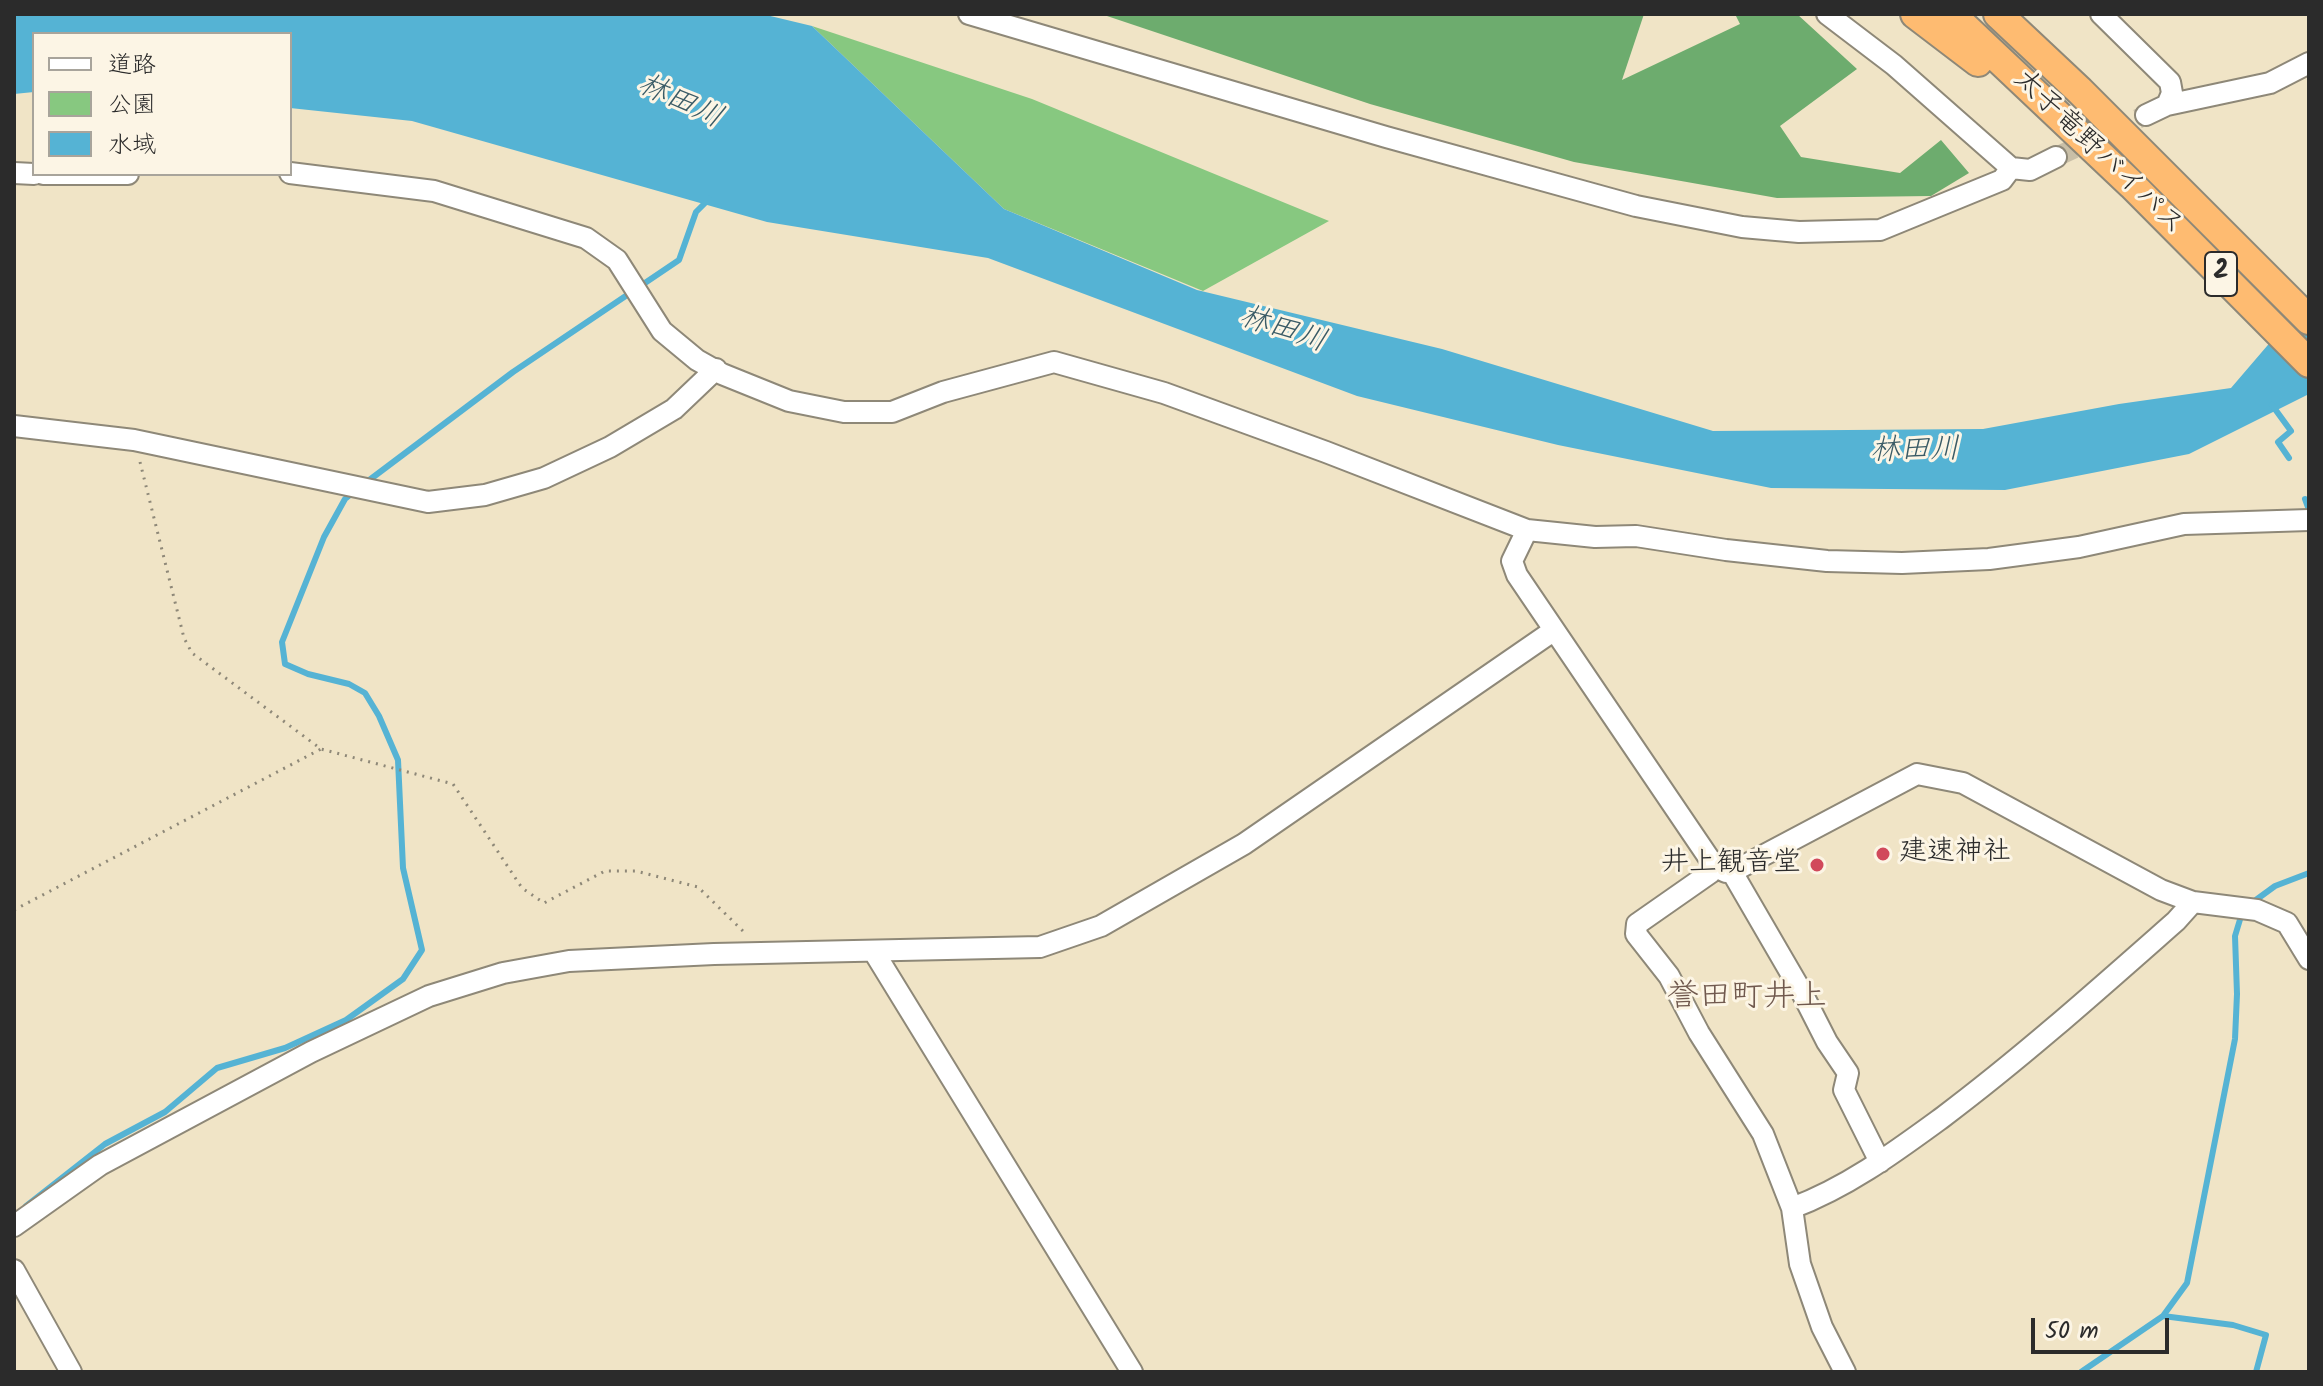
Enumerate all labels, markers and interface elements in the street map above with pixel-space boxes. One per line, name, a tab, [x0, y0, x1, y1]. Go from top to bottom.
legend	[32, 32, 292, 176]
text: 道路	[108, 46, 156, 85]
street label: 太子竜野バイパス	[2005, 64, 2189, 244]
water label: 林田川	[631, 69, 727, 139]
text: 公園	[108, 86, 156, 125]
text: 水域	[108, 126, 156, 165]
road number: 2	[2205, 252, 2237, 296]
water label: 林田川	[1234, 301, 1330, 363]
water label: 林田川	[1870, 434, 1960, 472]
place label: 建速神社	[1899, 837, 2011, 871]
marker: 建速神社	[1874, 845, 1892, 863]
place label: 井上観音堂	[1661, 848, 1801, 882]
marker: 井上観音堂	[1808, 856, 1826, 874]
district label: 誉田町井上	[1667, 981, 1827, 1019]
scale bar	[2035, 1302, 2173, 1352]
text: 50 m	[2045, 1312, 2099, 1351]

